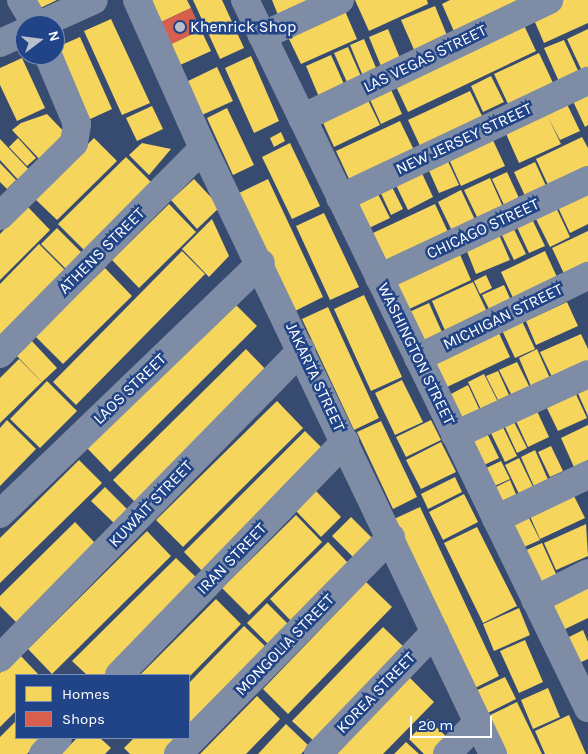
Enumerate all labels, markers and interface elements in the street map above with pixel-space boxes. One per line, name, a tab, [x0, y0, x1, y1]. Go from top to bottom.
north arrow	[15, 15, 65, 65]
place label: Khenrick Shop	[190, 17, 296, 37]
marker: Khenrick Shop	[174, 21, 186, 33]
street label: LAS VEGAS STREET	[360, 21, 490, 97]
text: N	[44, 29, 64, 43]
street label: NEW JERSEY STREET	[393, 99, 535, 179]
street label: CHICAGO STREET	[424, 195, 542, 263]
street label: ATHENS STREET	[55, 204, 149, 298]
street label: WASHINGTON STREET	[373, 280, 459, 428]
street label: MICHIGAN STREET	[440, 280, 566, 354]
street label: JAKARTA STREET	[281, 319, 349, 435]
street label: LAOS STREET	[90, 349, 170, 429]
street label: KUWAIT STREET	[105, 457, 197, 551]
street label: IRAN STREET	[193, 519, 271, 599]
street label: MONGOLIA STREET	[232, 590, 338, 700]
street label: KOREA STREET	[333, 648, 419, 738]
legend	[15, 674, 190, 739]
text: Homes	[62, 685, 110, 703]
scale bar	[413, 706, 496, 738]
text: Shops	[62, 710, 105, 728]
text: 20 m	[418, 716, 453, 734]

